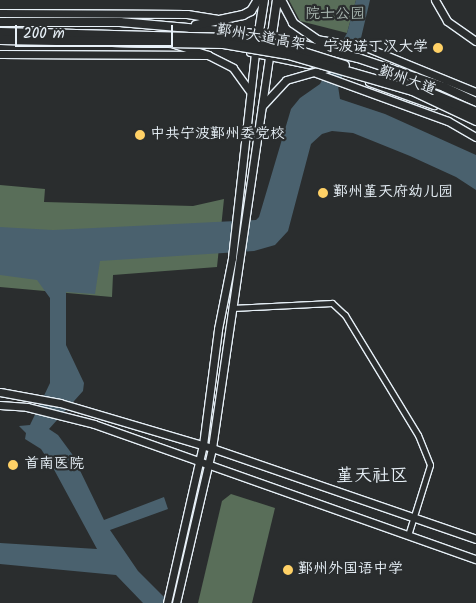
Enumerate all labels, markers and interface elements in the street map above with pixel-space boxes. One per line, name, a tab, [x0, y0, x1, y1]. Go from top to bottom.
park label: 院士公园	[305, 6, 365, 24]
scale bar	[18, 15, 175, 47]
street label: 鄞州大道高架	[215, 21, 307, 55]
text: 200 m	[23, 22, 65, 46]
place label: 宁波诺丁汉大学	[323, 39, 428, 57]
marker: 宁波诺丁汉大学	[432, 42, 444, 54]
street label: 鄞州大道	[376, 62, 438, 100]
place label: 中共宁波鄞州委党校	[150, 126, 285, 144]
marker: 中共宁波鄞州委党校	[134, 129, 146, 141]
place label: 鄞州堇天府幼儿园	[333, 184, 453, 202]
marker: 鄞州堇天府幼儿园	[317, 187, 329, 199]
place label: 首南医院	[24, 456, 84, 474]
marker: 首南医院	[6, 458, 20, 472]
district label: 堇天社区	[336, 466, 408, 488]
place label: 鄞州外国语中学	[298, 561, 403, 579]
marker: 鄞州外国语中学	[282, 564, 294, 576]

